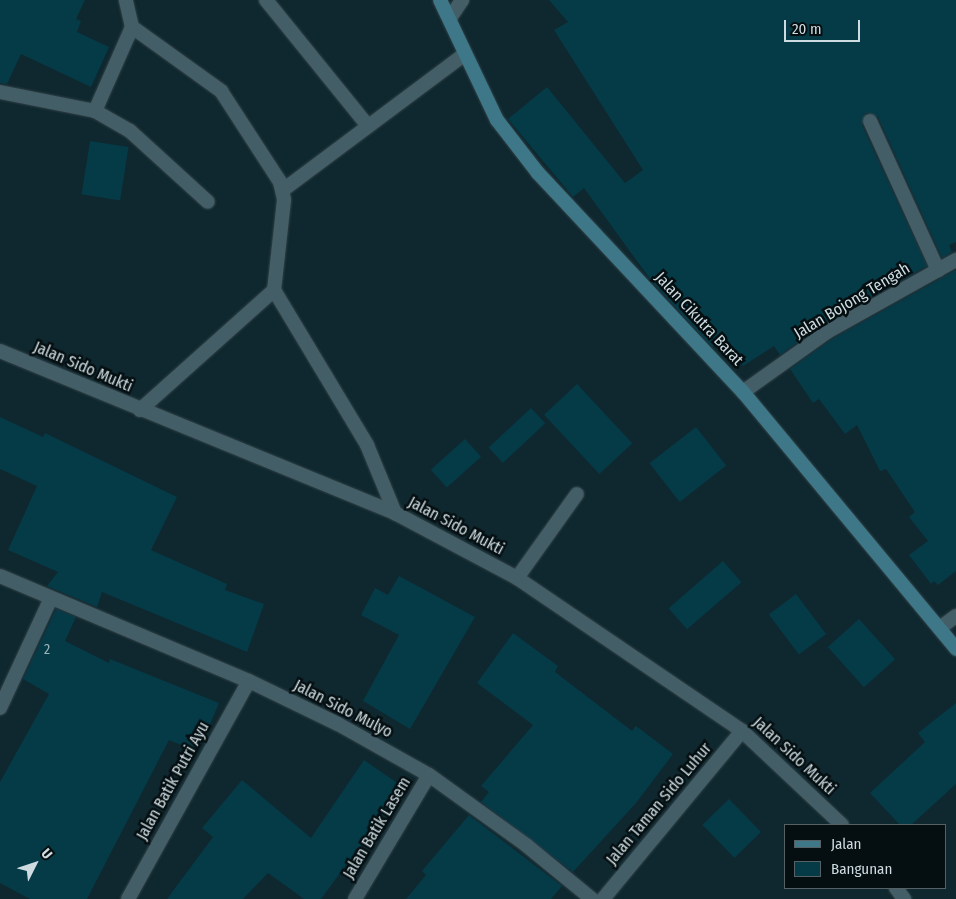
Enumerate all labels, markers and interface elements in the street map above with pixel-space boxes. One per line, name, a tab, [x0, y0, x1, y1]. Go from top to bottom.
scale bar	[786, 10, 862, 42]
text: 20 m	[792, 20, 822, 38]
street label: Jalan Bojong Tengah	[791, 259, 913, 343]
street label: Jalan Cikutra Barat	[651, 268, 747, 370]
street label: Jalan Sido Mukti	[31, 338, 135, 396]
street label: Jalan Sido Mukti	[405, 493, 507, 559]
house number: 2	[44, 642, 50, 658]
street label: Jalan Sido Mulyo	[290, 676, 396, 742]
street label: Jalan Sido Mukti	[749, 713, 839, 799]
street label: Jalan Batik Putri Ayu	[133, 719, 213, 843]
street label: Jalan Taman Sido Luhur	[602, 739, 716, 869]
street label: Jalan Batik Lasem	[339, 774, 415, 882]
legend	[784, 824, 946, 889]
text: Jalan	[831, 835, 861, 853]
north arrow	[10, 839, 60, 889]
text: U	[38, 845, 56, 863]
text: Bangunan	[831, 860, 892, 878]

